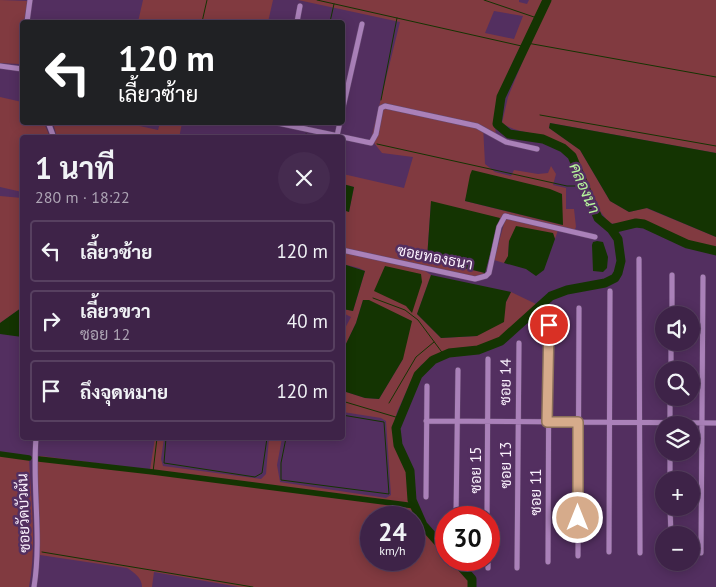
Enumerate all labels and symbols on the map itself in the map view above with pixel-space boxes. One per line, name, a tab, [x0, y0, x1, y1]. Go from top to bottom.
water label: คลองนา	[565, 159, 605, 217]
street label: ซอยทองธนา	[395, 240, 475, 274]
pin	[528, 304, 570, 346]
street label: ซอย 14	[495, 358, 515, 406]
street label: ซอย 13	[496, 442, 515, 488]
street label: ซอย 15	[466, 447, 485, 493]
street label: ซอย 11	[526, 469, 545, 515]
street label: ซอยวัดบัวผัน	[12, 473, 34, 553]
position arrow	[551, 491, 603, 543]
speed limit sign: 30	[435, 506, 500, 571]

